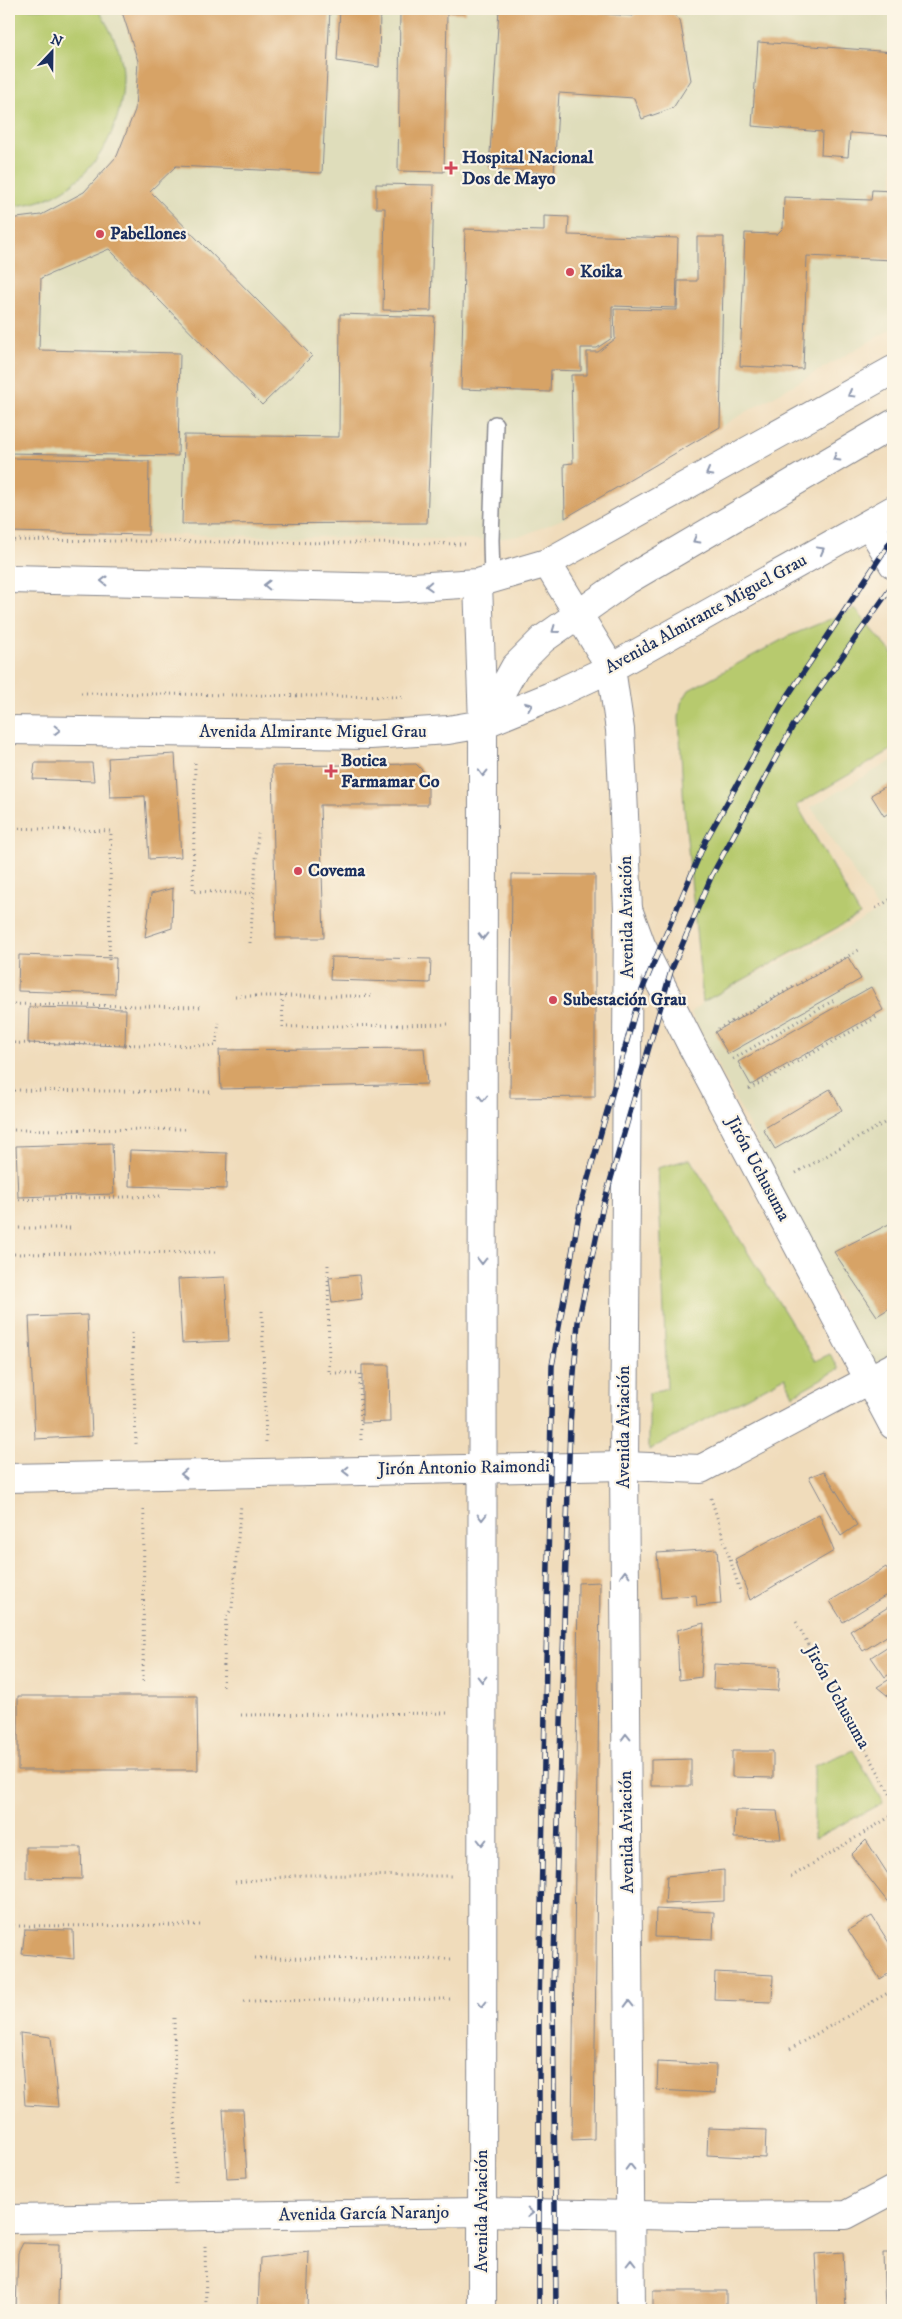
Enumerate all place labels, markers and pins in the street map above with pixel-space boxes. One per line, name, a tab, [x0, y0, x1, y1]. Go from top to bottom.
place label: Hospital Nacional Dos de Mayo	[462, 147, 594, 190]
marker: Hospital Nacional Dos de Mayo	[444, 161, 458, 175]
place label: Pabellones	[110, 223, 186, 245]
marker: Pabellones	[94, 228, 106, 240]
place label: Koika	[580, 261, 623, 283]
marker: Koika	[564, 266, 576, 278]
place label: Botica Farmamar Co	[341, 750, 440, 793]
marker: Botica Farmamar Co	[325, 765, 337, 777]
place label: Covema	[308, 860, 366, 882]
marker: Covema	[292, 865, 304, 877]
place label: Subestación Grau	[563, 989, 687, 1011]
marker: Subestación Grau	[547, 994, 559, 1006]

